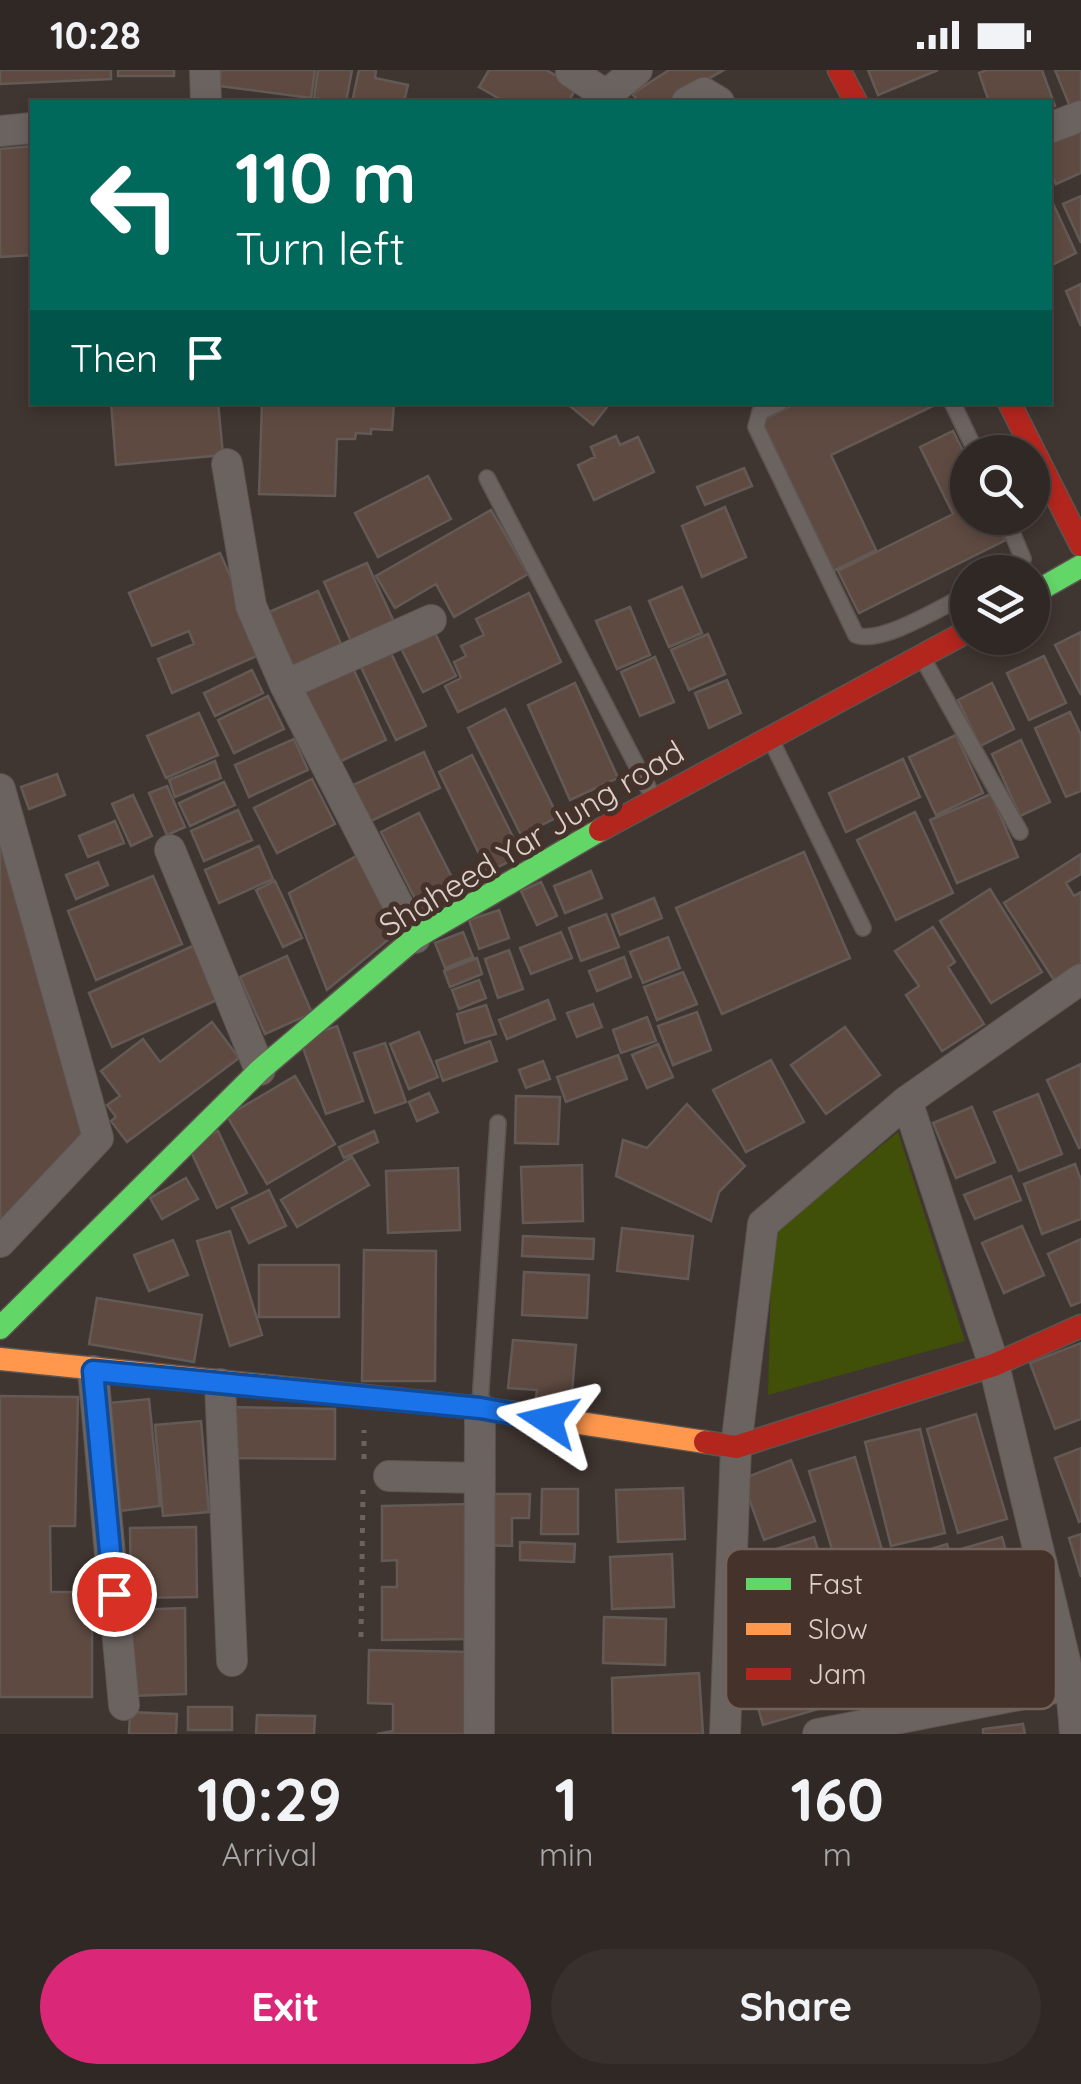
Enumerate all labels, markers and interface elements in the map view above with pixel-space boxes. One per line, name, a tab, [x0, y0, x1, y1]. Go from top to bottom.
text: 10:28	[50, 11, 141, 59]
text: 110 m	[235, 133, 417, 221]
icon: left	[70, 140, 200, 270]
text: Turn left	[235, 220, 405, 276]
icon: arrive	[178, 330, 233, 385]
text: Then	[70, 334, 158, 382]
map controls	[950, 435, 1050, 655]
button: search	[950, 435, 1050, 535]
button: layers	[950, 555, 1050, 655]
street label: Shaheed Yar Jung road	[371, 731, 691, 945]
position arrow	[496, 1368, 600, 1472]
legend	[726, 1549, 1056, 1709]
pin	[72, 1552, 157, 1637]
text: Fast	[808, 1566, 863, 1601]
icon: arrive	[87, 1567, 142, 1622]
text: Slow	[808, 1611, 868, 1646]
text: Jam	[808, 1656, 867, 1691]
text: 10:29	[197, 1761, 342, 1836]
text: 1	[555, 1761, 578, 1836]
text: 160	[791, 1761, 884, 1836]
text: Arrival	[222, 1834, 317, 1874]
text: min	[539, 1834, 593, 1874]
text: m	[823, 1834, 852, 1874]
button: Exit	[40, 1949, 531, 2064]
button: Share	[551, 1949, 1041, 2064]

